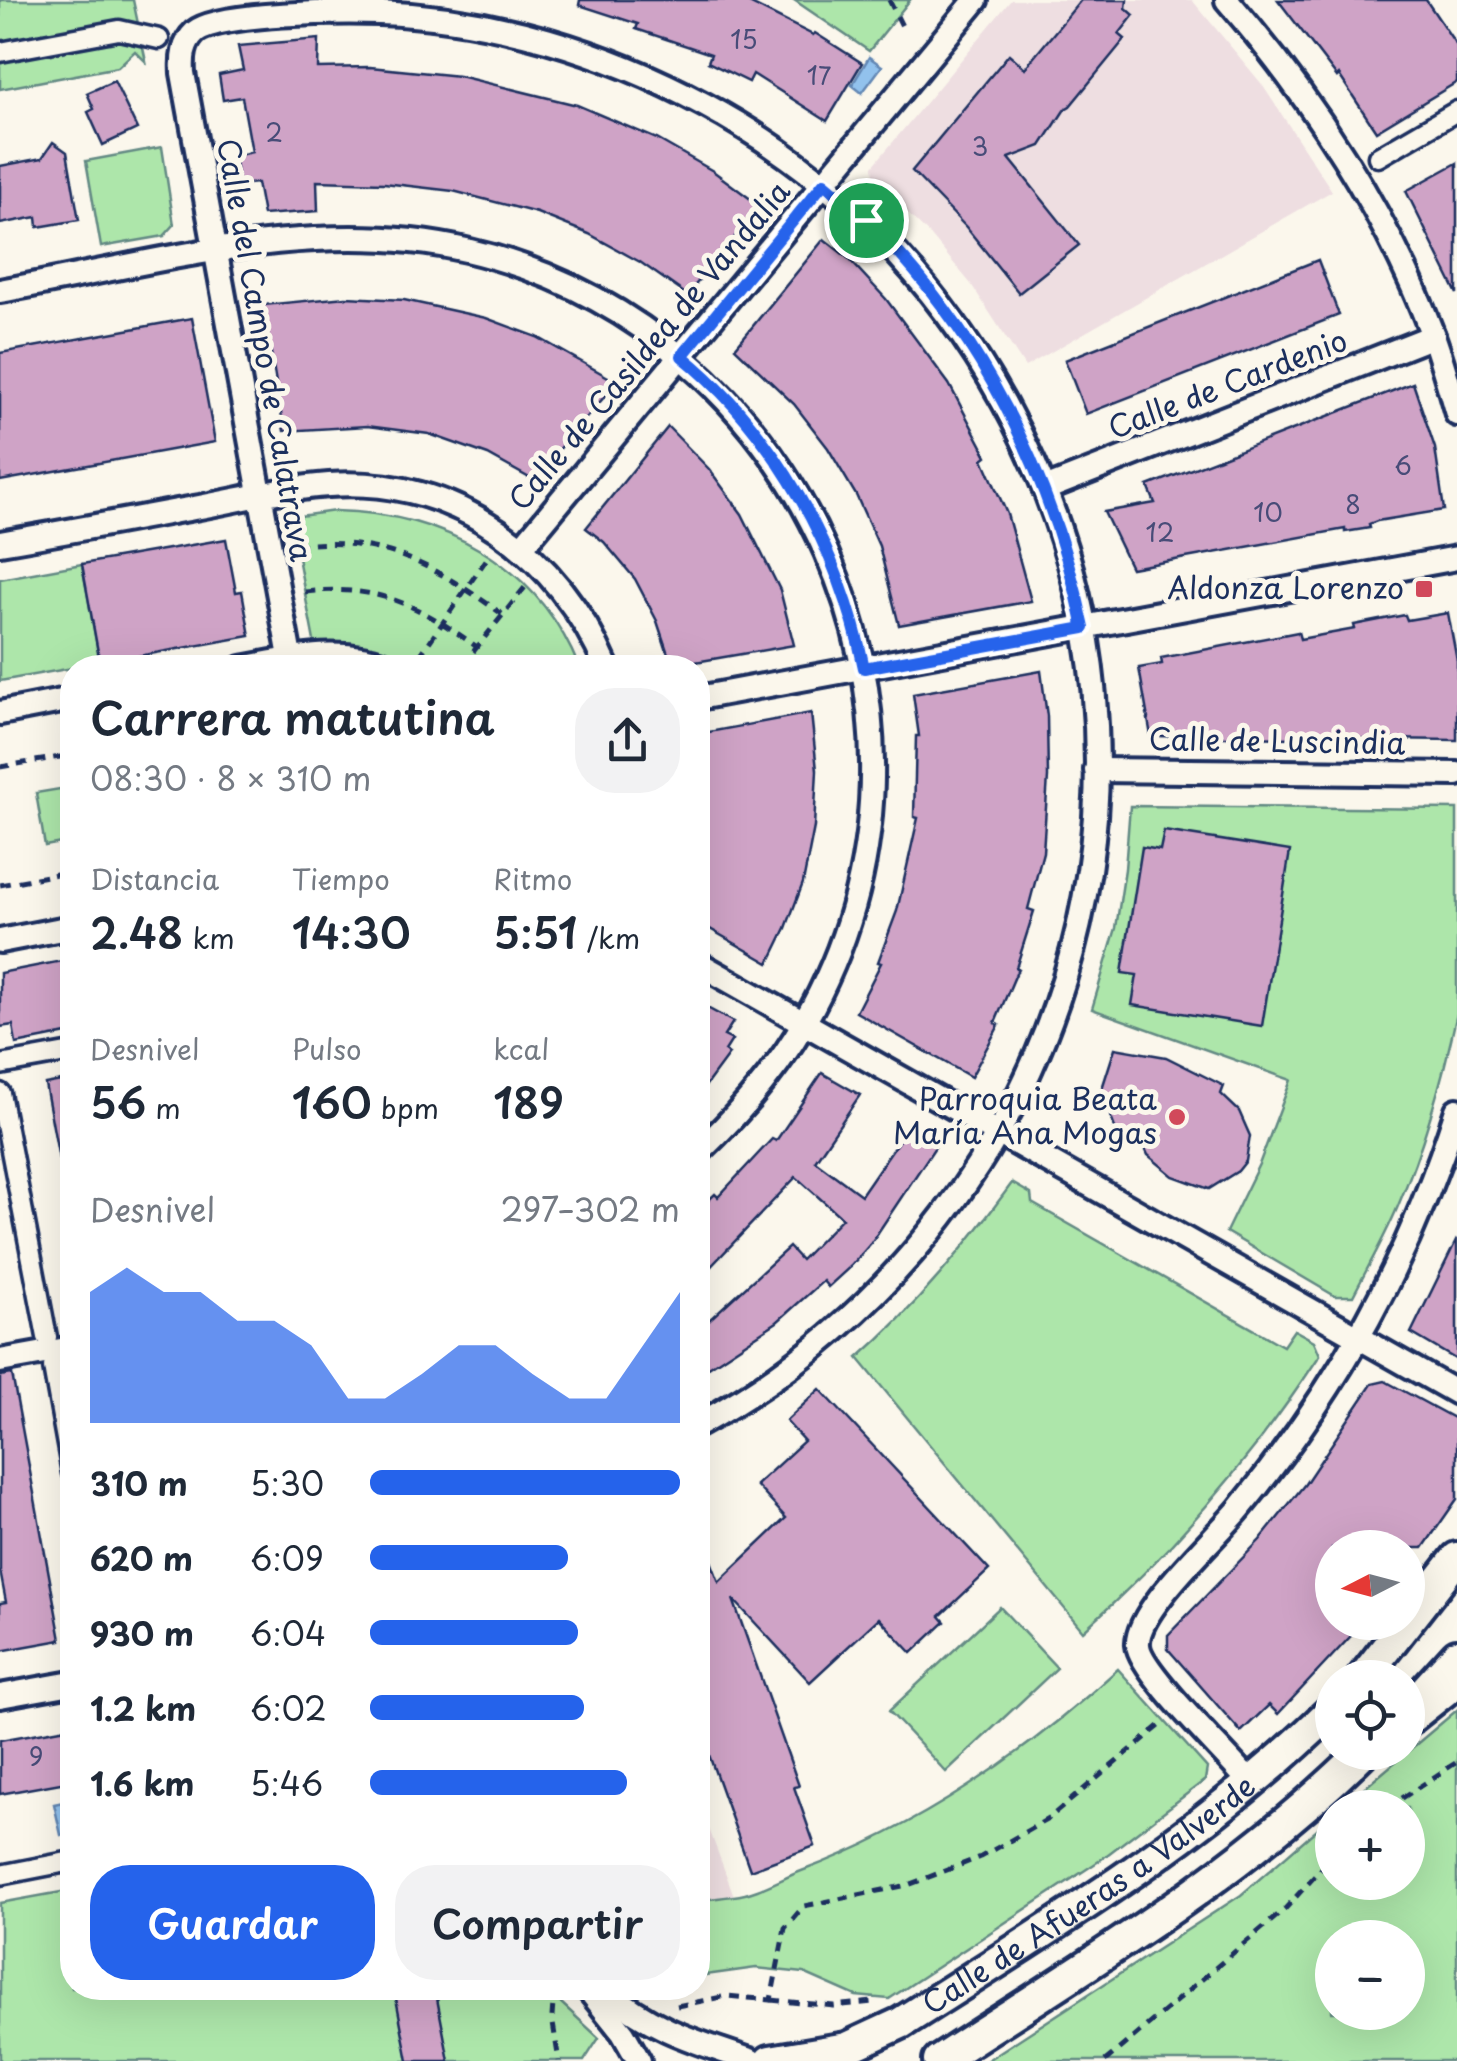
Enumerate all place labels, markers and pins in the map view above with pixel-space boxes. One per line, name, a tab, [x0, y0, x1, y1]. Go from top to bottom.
pin	[824, 178, 909, 263]
place label: Aldonza Lorenzo	[1167, 564, 1404, 609]
marker: Aldonza Lorenzo	[1413, 578, 1435, 600]
place label: Parroquia Beata María Ana Mogas	[893, 1075, 1157, 1154]
marker: Parroquia Beata María Ana Mogas	[1166, 1106, 1188, 1128]

